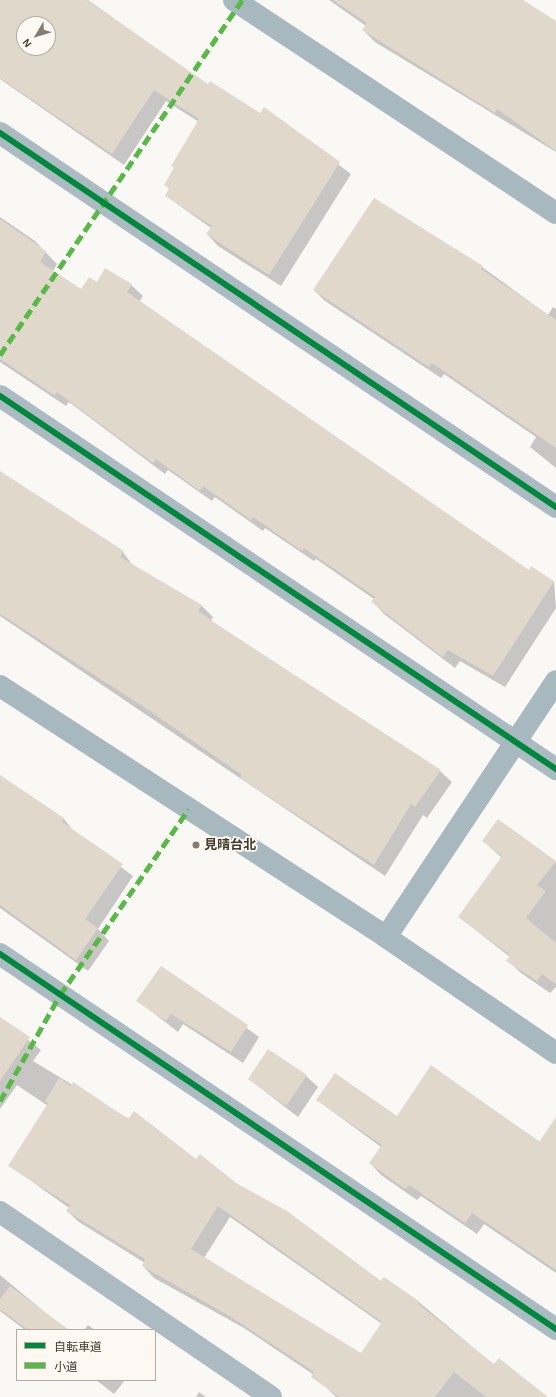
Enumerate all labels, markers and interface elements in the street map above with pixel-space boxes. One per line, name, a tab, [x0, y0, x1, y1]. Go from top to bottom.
north arrow	[16, 16, 56, 56]
text: N	[19, 36, 34, 50]
place label: 見晴台北	[204, 837, 256, 853]
marker: 見晴台北	[191, 840, 201, 850]
legend	[16, 1329, 156, 1381]
text: 自転車道	[54, 1340, 102, 1354]
text: 小道	[54, 1360, 78, 1374]

